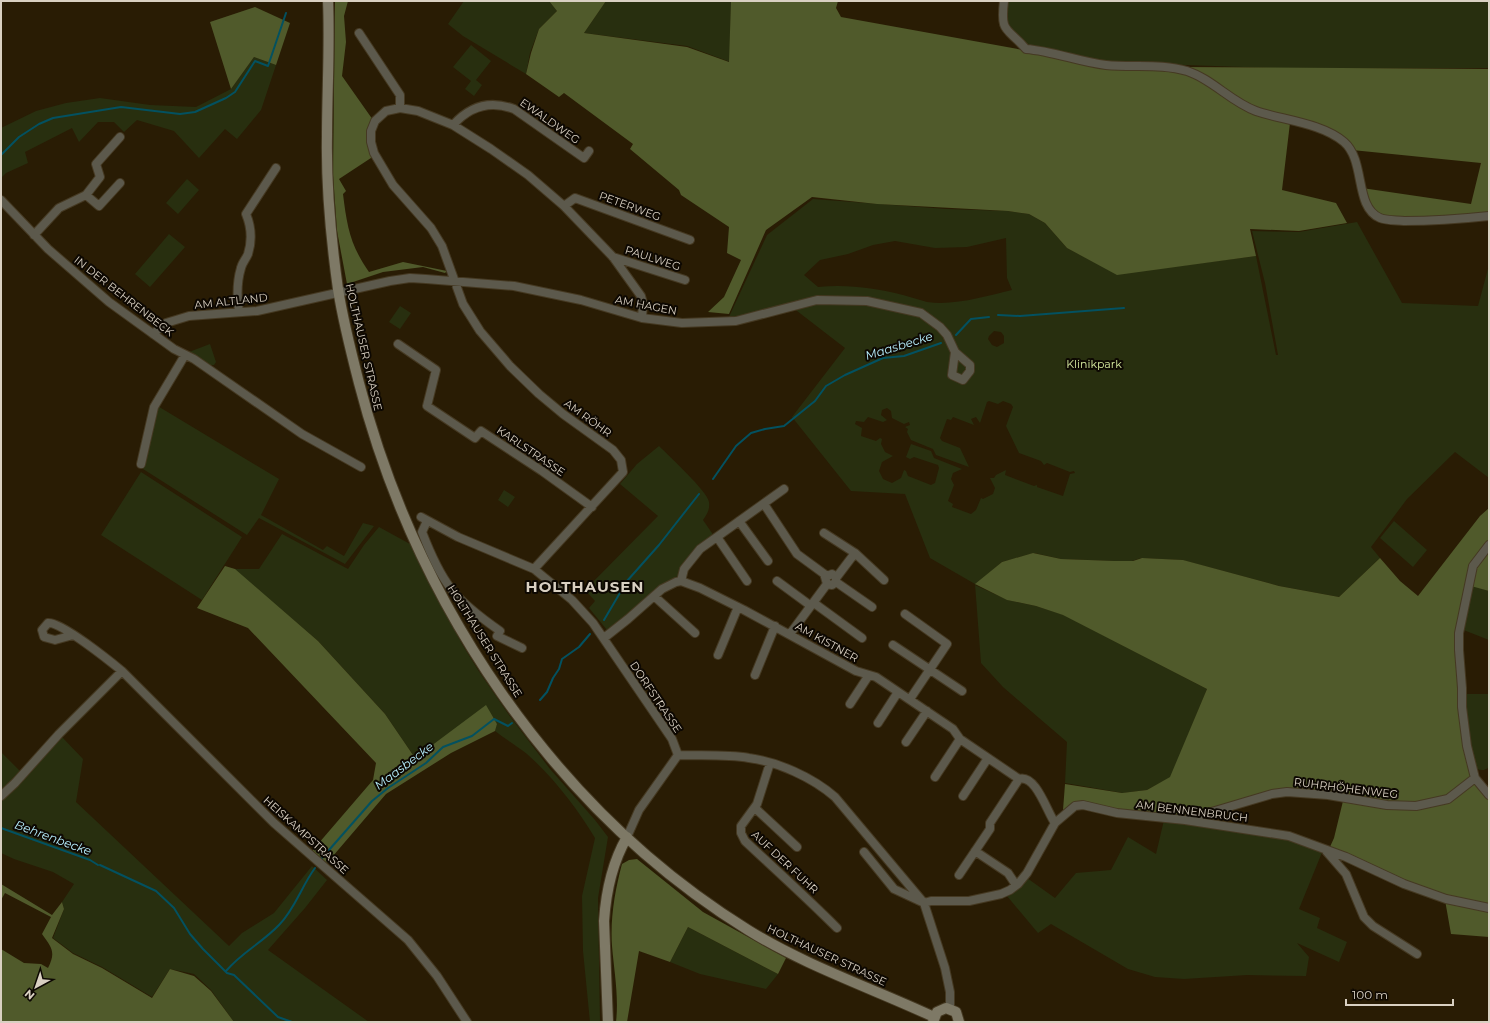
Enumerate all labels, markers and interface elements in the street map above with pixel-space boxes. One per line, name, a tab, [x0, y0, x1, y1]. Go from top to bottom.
street label: EWALDWEG	[517, 95, 583, 147]
street label: PETERWEG	[597, 188, 663, 224]
street label: PAULWEG	[623, 242, 683, 274]
street label: IN DER BEHRENBECK	[71, 253, 177, 339]
street label: HOLTHAUSER STRASSE	[343, 282, 385, 412]
street label: AM ALTLAND	[194, 290, 268, 312]
street label: AM HAGEN	[614, 292, 678, 318]
water label: Maasbecke	[863, 328, 934, 363]
park label: Klinikpark	[1066, 357, 1122, 371]
street label: AM RÖHR	[561, 396, 615, 440]
street label: KARLSTRASSE	[494, 423, 568, 479]
district label: HOLTHAUSEN	[526, 577, 644, 596]
street label: HOLTHAUSER STRASSE	[445, 582, 525, 700]
street label: AM KISTNER	[793, 619, 861, 665]
street label: DORFSTRASSE	[627, 659, 685, 735]
water label: Maasbecke	[371, 739, 436, 793]
street label: RUHRHÖHENWEG	[1293, 775, 1399, 801]
street label: HEISKAMPSTRASSE	[260, 793, 352, 877]
street label: AM BENNENBRUCH	[1135, 797, 1249, 825]
water label: Behrenbecke	[13, 817, 94, 858]
street label: AUF DER FUHR	[749, 828, 821, 897]
street label: HOLTHAUSER STRASSE	[765, 921, 889, 989]
north arrow	[16, 967, 56, 1007]
scale bar	[1346, 981, 1453, 1007]
text: N	[22, 986, 37, 1003]
text: 100 m	[1352, 987, 1388, 1002]

